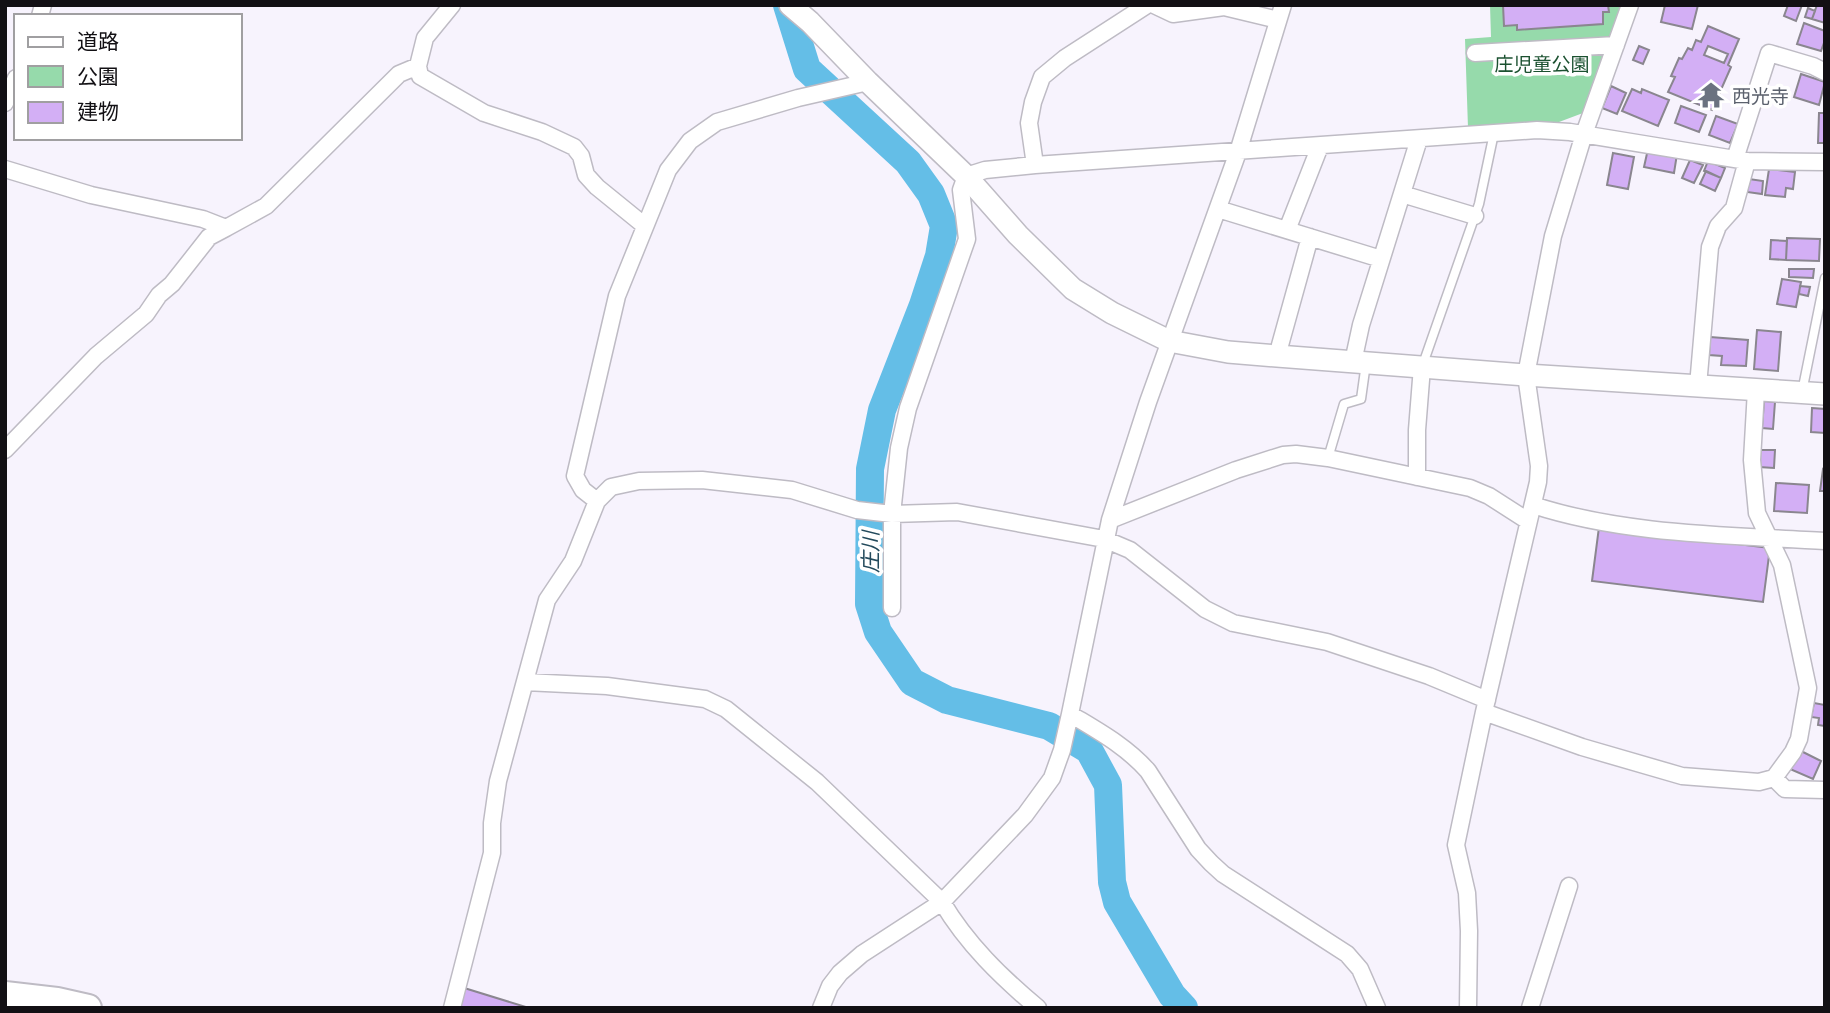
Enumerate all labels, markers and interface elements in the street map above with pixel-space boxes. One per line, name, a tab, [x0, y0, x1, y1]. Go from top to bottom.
legend	[14, 14, 242, 140]
text: 道路	[77, 28, 119, 54]
park label: 庄児童公園	[1494, 52, 1590, 75]
text: 公園	[77, 63, 119, 89]
temple icon: 西光寺	[1696, 80, 1726, 110]
place label: 西光寺	[1732, 84, 1789, 107]
text: 建物	[77, 98, 119, 124]
water label: 庄川	[857, 529, 883, 573]

